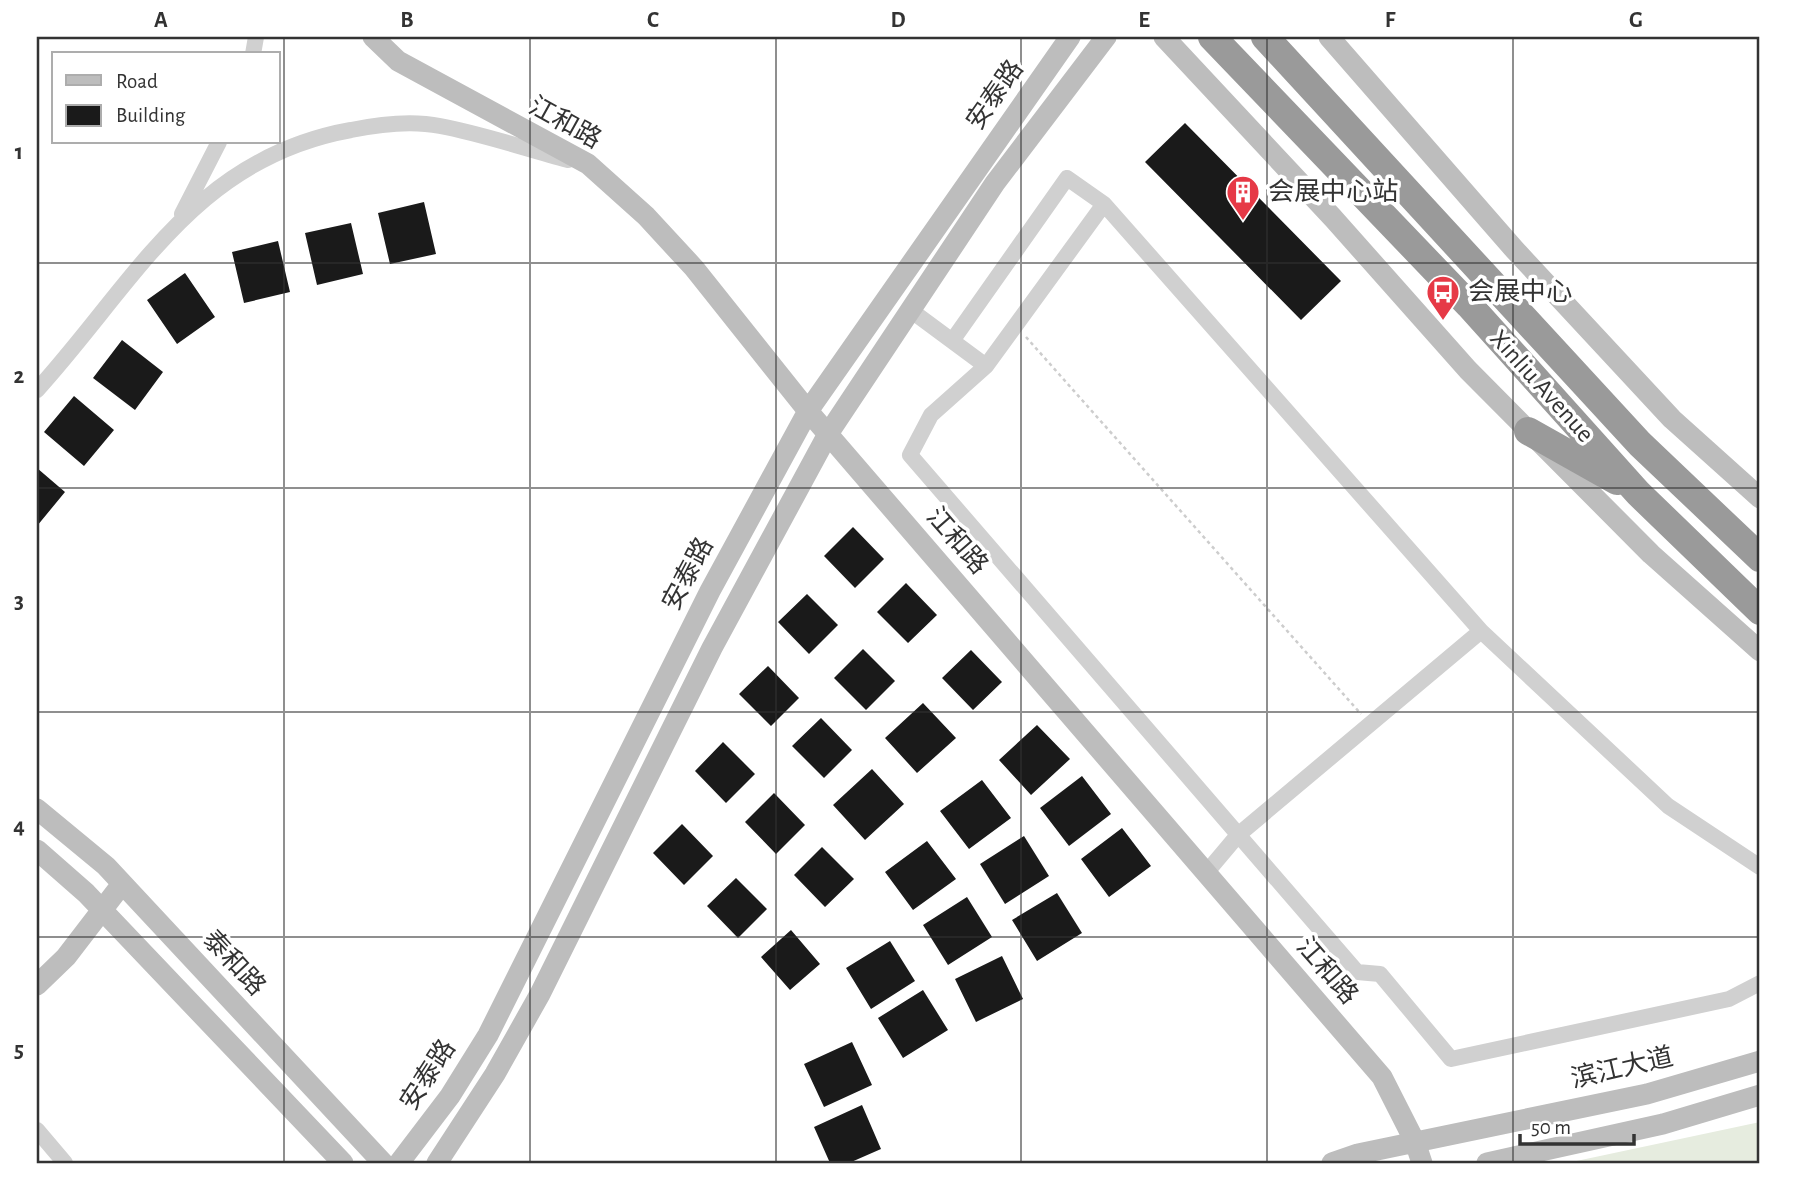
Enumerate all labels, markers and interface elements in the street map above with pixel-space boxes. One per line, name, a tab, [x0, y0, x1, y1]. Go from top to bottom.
text: A	[154, 9, 168, 32]
text: B	[400, 9, 414, 32]
text: C	[647, 9, 659, 32]
text: D	[890, 9, 906, 32]
text: E	[1138, 9, 1150, 32]
text: F	[1385, 9, 1396, 32]
text: G	[1629, 9, 1643, 32]
legend	[52, 52, 280, 144]
street label: 安泰路	[961, 55, 1028, 134]
text: Road	[116, 71, 158, 92]
street label: 江和路	[525, 92, 606, 153]
text: Building	[116, 105, 186, 126]
text: 1	[15, 141, 23, 164]
building icon: 会展中心站	[1224, 173, 1262, 222]
place label: 会展中心站	[1268, 177, 1398, 205]
bus stop icon: 会展中心	[1424, 273, 1462, 322]
place label: 会展中心	[1468, 278, 1572, 305]
street label: Xinliu Avenue	[1485, 325, 1599, 447]
text: 2	[14, 365, 25, 388]
street label: 江和路	[922, 502, 993, 579]
street label: 安泰路	[657, 533, 718, 615]
text: 3	[14, 590, 24, 613]
text: 4	[13, 815, 25, 838]
street label: 泰和路	[198, 925, 271, 1000]
street label: 江和路	[1292, 932, 1363, 1009]
street label: 安泰路	[395, 1035, 460, 1115]
text: 5	[14, 1039, 24, 1062]
street label: 滨江大道	[1568, 1042, 1676, 1092]
scale bar	[1520, 1102, 1634, 1146]
text: 50 m	[1531, 1117, 1571, 1138]

